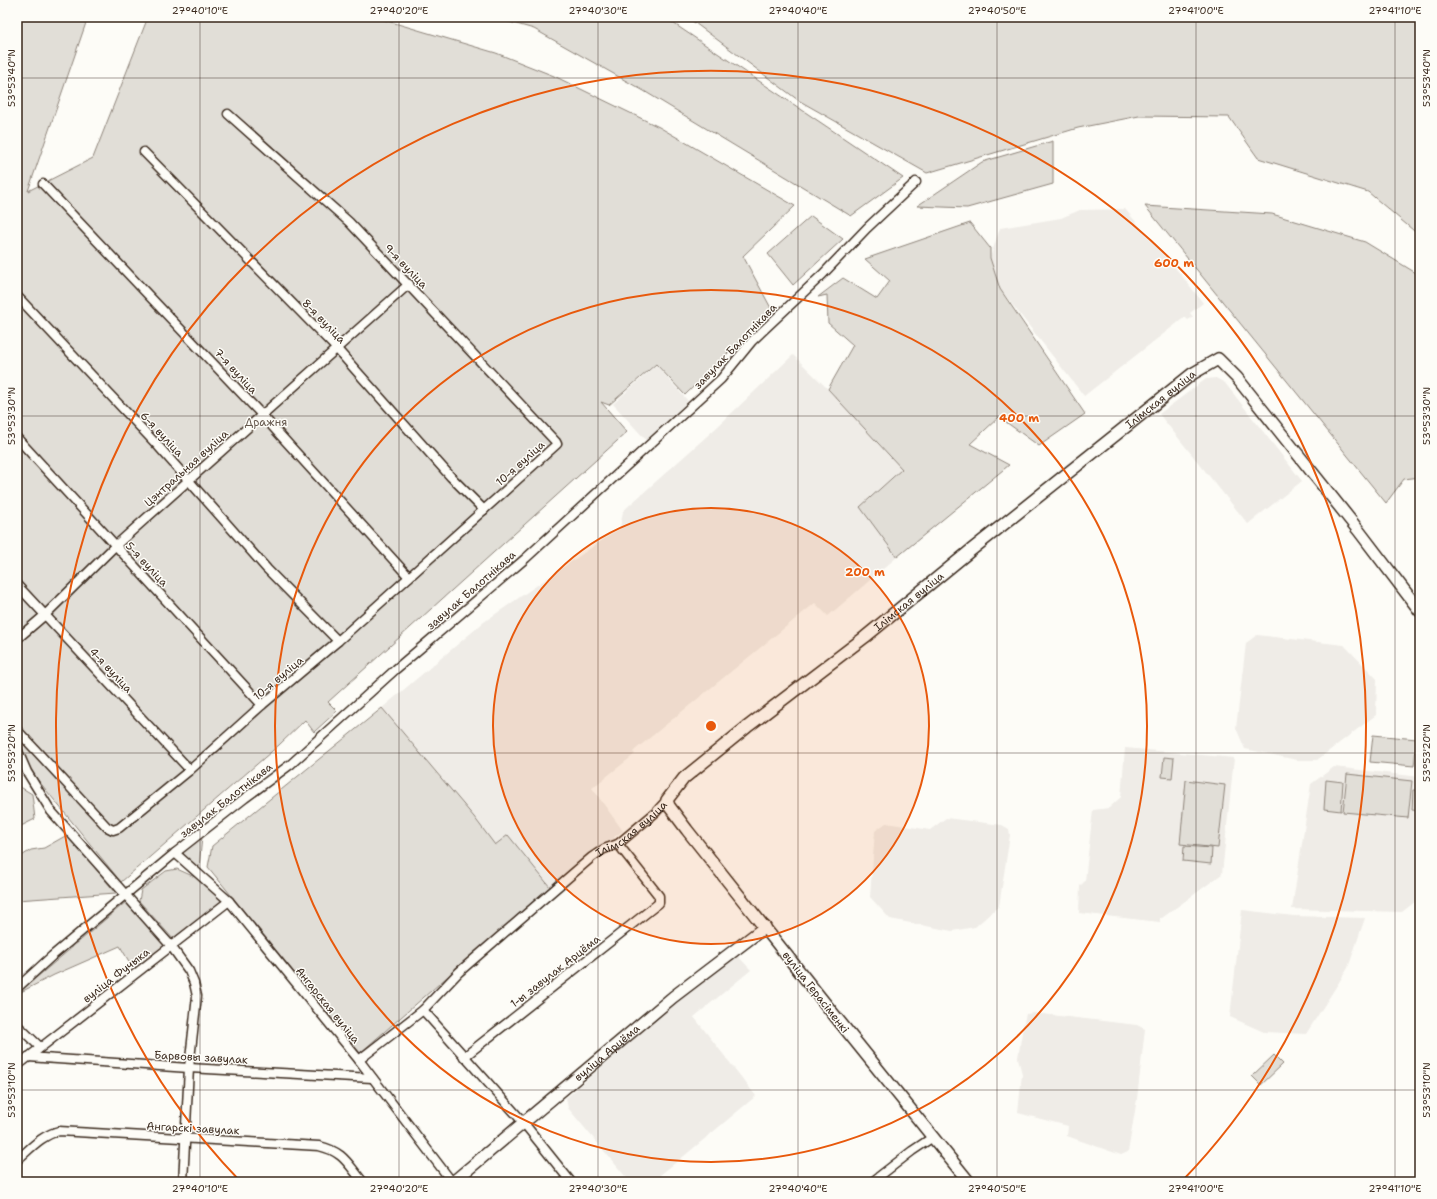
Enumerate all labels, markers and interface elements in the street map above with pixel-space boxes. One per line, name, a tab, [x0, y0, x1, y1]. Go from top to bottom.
text: 27°40'10"E	[172, 4, 228, 17]
text: 27°40'20"E	[370, 4, 428, 17]
text: 27°40'30"E	[569, 4, 627, 17]
text: 27°40'40"E	[769, 4, 827, 17]
text: 27°40'50"E	[968, 4, 1026, 17]
text: 27°41'00"E	[1168, 4, 1224, 17]
text: 27°41'10"E	[1368, 4, 1422, 17]
text: 53°53'40"N	[5, 49, 18, 107]
text: 53°53'40"N	[1420, 49, 1433, 107]
street label: 9-я вуліца	[381, 241, 431, 292]
text: 600 m	[1154, 255, 1194, 271]
street label: 8-я вуліца	[299, 296, 349, 347]
street label: завулак Балотнікава	[690, 300, 780, 392]
street label: 7-я вуліца	[211, 346, 260, 397]
street label: Ілімская вуліца	[1122, 367, 1199, 432]
text: 53°53'30"N	[5, 387, 18, 445]
text: 53°53'30"N	[1420, 387, 1433, 445]
street label: 6-я вуліца	[137, 408, 187, 460]
text: 400 m	[999, 410, 1039, 426]
park label: Дражня	[245, 415, 287, 430]
street label: Цэнтральная вуліца	[141, 426, 232, 510]
street label: 10-я вуліца	[493, 437, 548, 489]
street label: 5-я вуліца	[122, 539, 171, 590]
street label: завулак Балотнікава	[424, 547, 519, 633]
text: 200 m	[845, 564, 885, 580]
street label: Ілімская вуліца	[871, 568, 947, 635]
street label: 4-я вуліца	[86, 644, 136, 696]
street label: 10-я вуліца	[250, 653, 307, 704]
centre of rings	[704, 719, 718, 733]
text: 53°53'20"N	[5, 724, 18, 782]
text: 53°53'20"N	[1420, 724, 1433, 782]
street label: завулак Балотнікава	[177, 759, 276, 841]
street label: Ілімская вуліца	[593, 798, 671, 861]
street label: 1-ы завулак Арцёма	[507, 931, 603, 1011]
street label: вуліца Фучыка	[80, 944, 153, 1006]
street label: вуліца Герасіменкі	[779, 948, 852, 1036]
street label: Ангарская вуліца	[292, 964, 363, 1047]
street label: вуліца Арцёма	[571, 1021, 643, 1085]
street label: Барвовы завулак	[154, 1048, 248, 1067]
text: 53°53'10"N	[5, 1062, 18, 1118]
text: 53°53'10"N	[1420, 1062, 1433, 1118]
street label: Ангарскі завулак	[146, 1119, 240, 1138]
text: 27°40'10"E	[172, 1182, 228, 1195]
text: 27°40'20"E	[370, 1182, 428, 1195]
text: 27°40'30"E	[569, 1182, 627, 1195]
text: 27°40'40"E	[769, 1182, 827, 1195]
text: 27°40'50"E	[968, 1182, 1026, 1195]
text: 27°41'00"E	[1168, 1182, 1224, 1195]
text: 27°41'10"E	[1368, 1182, 1422, 1195]

